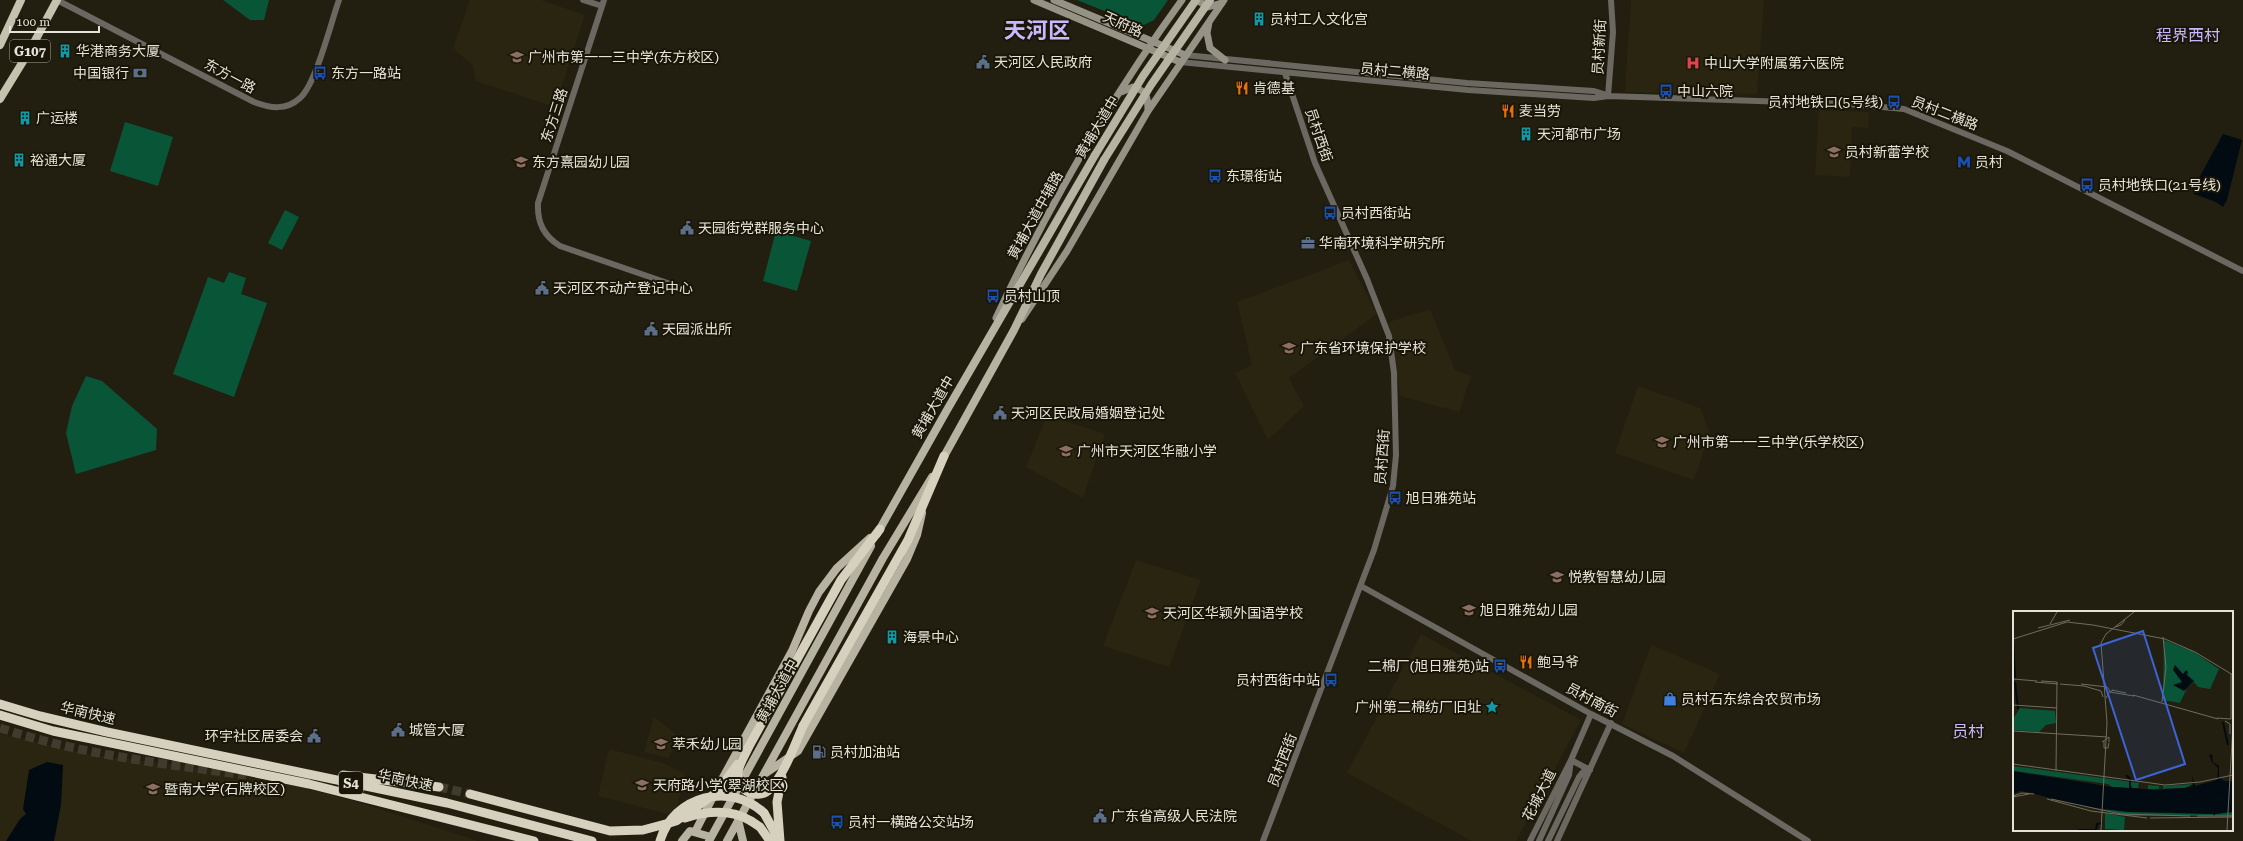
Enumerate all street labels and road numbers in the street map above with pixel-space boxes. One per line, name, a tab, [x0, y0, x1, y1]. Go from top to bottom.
street label: 天府路	[1101, 8, 1145, 40]
street label: 员村新街	[1590, 19, 1608, 75]
road number: G107	[10, 40, 50, 62]
street label: 东方一路	[202, 56, 258, 96]
street label: 员村二横路	[1359, 60, 1431, 82]
street label: 东方三路	[538, 86, 570, 144]
street label: 黄埔大道中	[1072, 93, 1122, 161]
street label: 员村二横路	[1909, 93, 1981, 133]
street label: 员村西街	[1302, 106, 1336, 164]
street label: 黄埔大道中辅路	[1004, 168, 1066, 262]
street label: 黄埔大道中	[909, 373, 957, 441]
street label: 员村西街	[1372, 429, 1392, 485]
street label: 黄埔大道中	[753, 657, 801, 725]
street label: 员村南街	[1564, 680, 1620, 720]
street label: 华南快速	[59, 699, 117, 727]
street label: 员村西街	[1264, 731, 1300, 789]
street label: 华南快速	[376, 766, 434, 794]
street label: 花城大道	[1519, 766, 1559, 824]
road number: S4	[339, 772, 363, 794]

